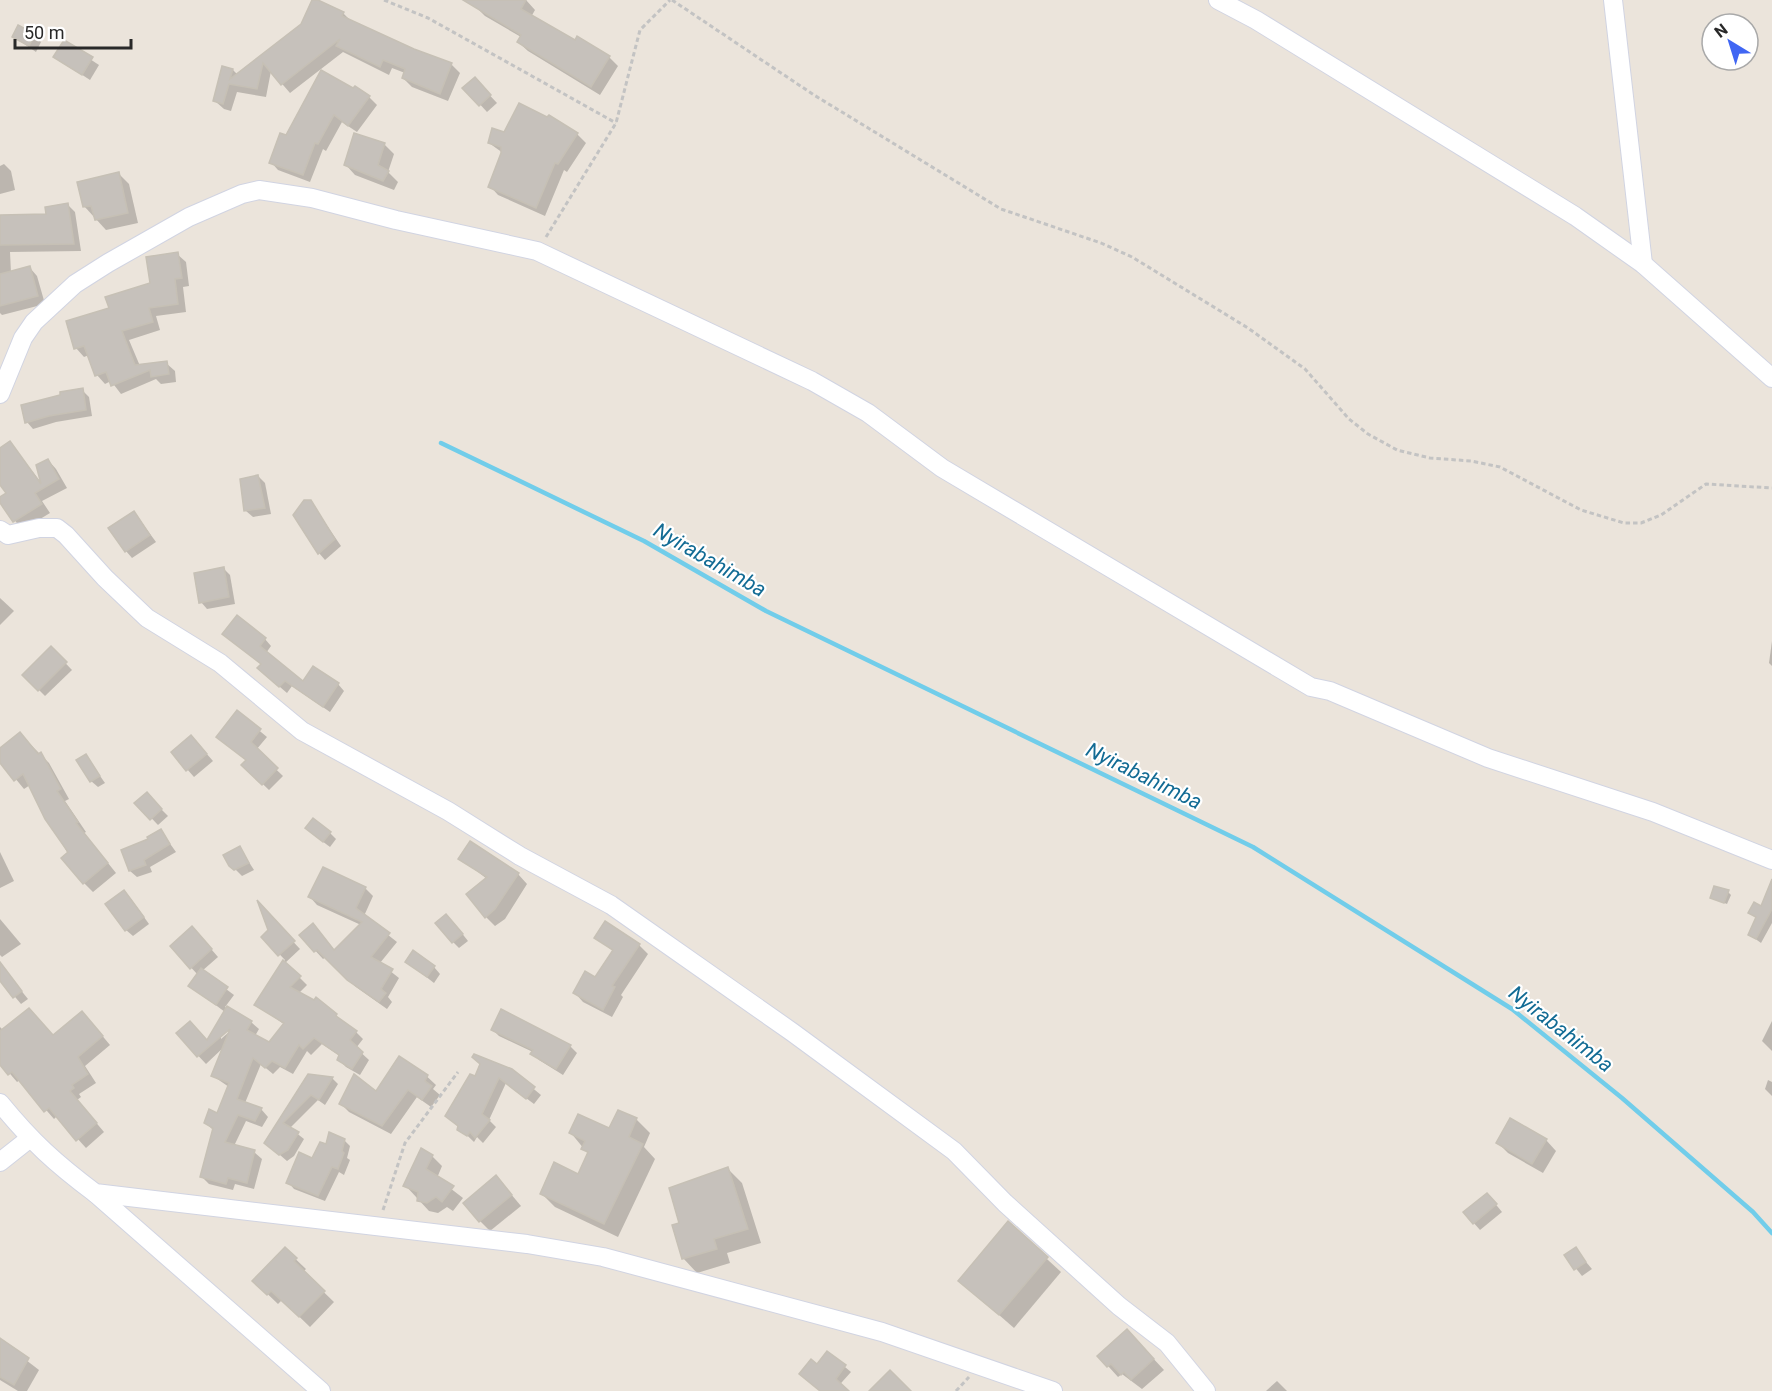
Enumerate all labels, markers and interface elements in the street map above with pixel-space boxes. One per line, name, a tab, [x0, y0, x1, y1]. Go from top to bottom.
scale bar	[15, 12, 130, 50]
north arrow	[1700, 12, 1760, 72]
text: N	[1711, 20, 1731, 42]
text: 50 m	[24, 22, 64, 43]
water label: Nyirabahimba	[650, 518, 770, 602]
water label: Nyirabahimba	[1082, 738, 1206, 814]
water label: Nyirabahimba	[1504, 981, 1618, 1077]

